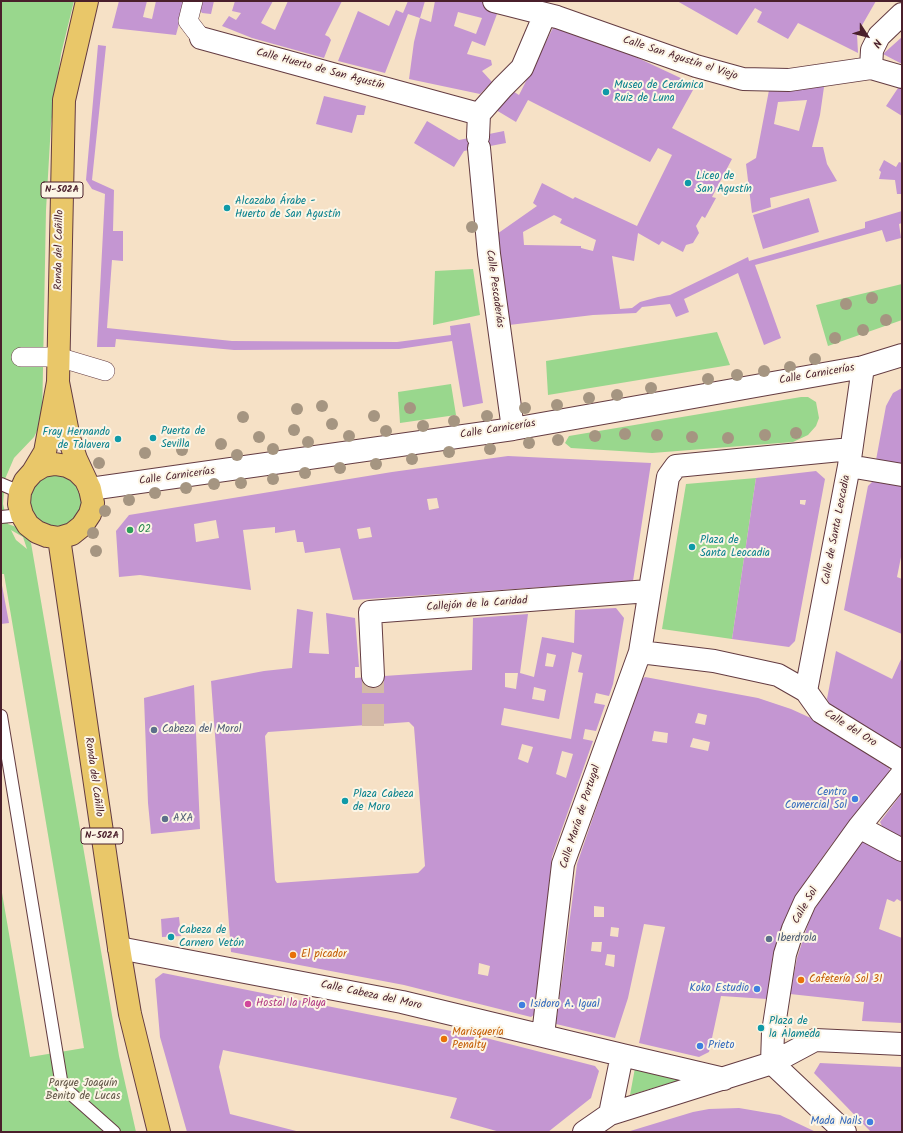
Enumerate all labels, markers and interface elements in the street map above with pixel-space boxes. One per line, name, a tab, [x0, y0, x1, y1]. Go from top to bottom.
north arrow	[847, 16, 887, 56]
street label: Calle San Agustín el Viejo	[621, 34, 739, 84]
text: N	[867, 35, 886, 51]
street label: Calle Huerto de San Agustín	[254, 47, 386, 93]
place label: Museo de Cerámica Ruiz de Luna	[614, 79, 704, 105]
marker: Museo de Cerámica Ruiz de Luna	[601, 87, 611, 97]
place label: Liceo de San Agustín	[696, 170, 752, 196]
marker: Liceo de San Agustín	[683, 178, 693, 188]
road number: N-502A	[41, 182, 83, 198]
place label: Alcazaba Árabe - Huerto de San Agustín	[235, 195, 341, 221]
marker: Alcazaba Árabe - Huerto de San Agustín	[222, 203, 232, 213]
street label: Ronda del Cañillo	[53, 210, 67, 290]
street label: Calle Pescaderías	[482, 249, 506, 329]
street label: Calle Carnicerías	[778, 362, 856, 388]
street label: Calle Carnicerías	[459, 418, 537, 442]
place label: Puerta de Sevilla	[161, 425, 205, 451]
place label: Fray Hernando de Talavera	[43, 426, 110, 452]
marker: Puerta de Sevilla	[148, 433, 158, 443]
marker: Fray Hernando de Talavera	[113, 434, 123, 444]
street label: Calle Carnicerías	[138, 465, 216, 489]
street label: Calle de Santa Leocadia	[820, 474, 854, 586]
place label: O2	[138, 523, 151, 537]
marker: O2	[125, 525, 135, 535]
place label: Plaza de Santa Leocadia	[700, 534, 770, 560]
marker: Plaza de Santa Leocadia	[687, 542, 697, 552]
street label: Callejón de la Caridad	[426, 595, 528, 615]
street label: Calle del Oro	[821, 708, 879, 750]
place label: Cabeza del Morol	[162, 723, 241, 737]
marker: Cabeza del Morol	[149, 725, 159, 735]
street label: Ronda del Cañillo	[81, 736, 105, 818]
street label: Calle María de Portugal	[558, 763, 604, 871]
place label: Centro Comercial Sol	[785, 786, 847, 812]
place label: Plaza Cabeza de Moro	[353, 788, 414, 814]
marker: Centro Comercial Sol	[850, 794, 860, 804]
marker: Plaza Cabeza de Moro	[340, 796, 350, 806]
place label: AXA	[173, 812, 193, 826]
marker: AXA	[160, 814, 170, 824]
road number: N-502A	[81, 828, 123, 844]
street label: Calle Sol	[790, 885, 822, 927]
place label: Cabeza de Carnero Vetón	[179, 924, 244, 950]
marker: Cabeza de Carnero Vetón	[166, 932, 176, 942]
place label: Iberdrola	[777, 932, 817, 946]
marker: Iberdrola	[764, 934, 774, 944]
place label: El picador	[301, 948, 347, 962]
marker: El picador	[288, 950, 298, 960]
place label: Cafetería Sol 31	[809, 973, 883, 987]
marker: Cafetería Sol 31	[796, 975, 806, 985]
street label: Calle Cabeza del Moro	[319, 979, 423, 1013]
place label: Koko Estudio	[689, 982, 749, 996]
marker: Koko Estudio	[752, 984, 762, 994]
place label: Hostal la Playa	[256, 997, 326, 1011]
place label: Isidoro A. Igual	[530, 998, 600, 1012]
marker: Hostal la Playa	[243, 999, 253, 1009]
marker: Isidoro A. Igual	[517, 1000, 527, 1010]
place label: Plaza de la Alameda	[769, 1015, 820, 1041]
marker: Plaza de la Alameda	[756, 1023, 766, 1033]
place label: Marisquería Penalty	[452, 1026, 504, 1052]
marker: Marisquería Penalty	[439, 1034, 449, 1044]
place label: Prieto	[708, 1039, 734, 1053]
marker: Prieto	[695, 1041, 705, 1051]
park label: Parque Joaquín Benito de Lucas	[46, 1077, 120, 1103]
place label: Mada Nails	[810, 1115, 862, 1129]
marker: Mada Nails	[865, 1117, 875, 1127]

